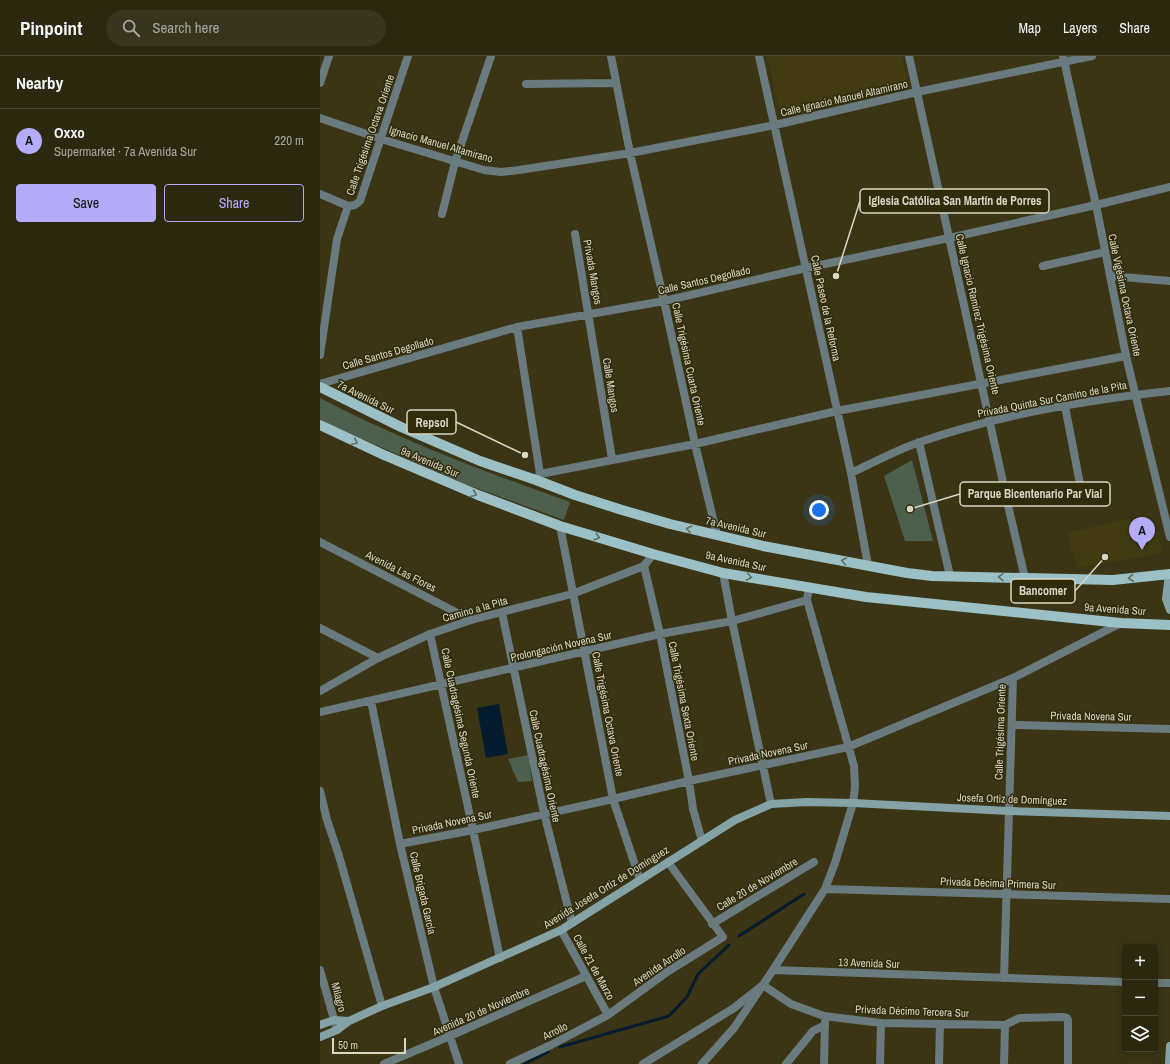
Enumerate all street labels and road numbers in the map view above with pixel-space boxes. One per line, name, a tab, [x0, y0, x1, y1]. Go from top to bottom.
street label: Calle Trigésima Octava Oriente	[343, 73, 397, 197]
street label: Calle Ignacio Manuel Altamirano	[779, 77, 909, 119]
street label: Ignacio Manuel Altamirano	[387, 122, 495, 166]
street label: Calle Ignacio Ramírez Trigésima Oriente	[953, 232, 1003, 396]
street label: Calle Vigésima Octava Oriente	[1105, 233, 1145, 357]
street label: Privada Mangos	[580, 238, 606, 306]
street label: Calle Paseo de la Reforma	[808, 254, 844, 362]
street label: Calle Santos Degollado	[657, 263, 751, 297]
street label: Calle Trigésima Cuarta Oriente	[669, 301, 709, 427]
street label: Calle Santos Degollado	[341, 333, 435, 373]
street label: Calle Mangos	[600, 357, 622, 414]
street label: 7a Avenida Sur	[335, 377, 397, 417]
street label: Privada Quinta Sur Camino de la Pita	[976, 378, 1128, 420]
street label: 9a Avenida Sur	[399, 444, 461, 480]
street label: 7a Avenida Sur	[704, 513, 768, 541]
street label: Avenida Las Flores	[362, 547, 439, 595]
street label: 9a Avenida Sur	[704, 548, 768, 574]
street label: Camino a la Pita	[441, 593, 509, 625]
street label: 9a Avenida Sur	[1084, 600, 1146, 618]
street label: Prolongación Novena Sur	[509, 628, 613, 664]
street label: Calle Trigésima Sexta Oriente	[666, 640, 702, 762]
street label: Calle Cuadragésima Segunda Oriente	[438, 647, 484, 799]
street label: Calle Trigésima Octava Oriente	[589, 650, 627, 778]
street label: Calle Trigésima Oriente	[991, 684, 1009, 780]
street label: Calle Cuadragésima Oriente	[526, 708, 564, 824]
street label: Privada Novena Sur	[1050, 708, 1132, 724]
street label: Privada Novena Sur	[727, 738, 809, 768]
street label: Josefa Ortiz de Domínguez	[957, 790, 1068, 808]
street label: Privada Novena Sur	[411, 807, 493, 837]
street label: Avenida Josefa Ortiz de Domínguez	[540, 842, 672, 932]
street label: Calle Brigada García	[407, 850, 439, 936]
street label: Calle 20 de Noviembre	[714, 854, 800, 914]
street label: Privada Décima Primera Sur	[940, 874, 1056, 892]
street label: Calle 21 de Marzo	[570, 932, 618, 1002]
street label: Avenida Arrollo	[629, 943, 688, 989]
street label: 13 Avenida Sur	[838, 955, 900, 971]
street label: Milagro	[328, 981, 350, 1013]
street label: Avenida 20 de Noviembre	[429, 983, 532, 1039]
street label: Privada Décimo Tercera Sur	[855, 1002, 969, 1020]
street label: Arrollo	[539, 1019, 570, 1043]

